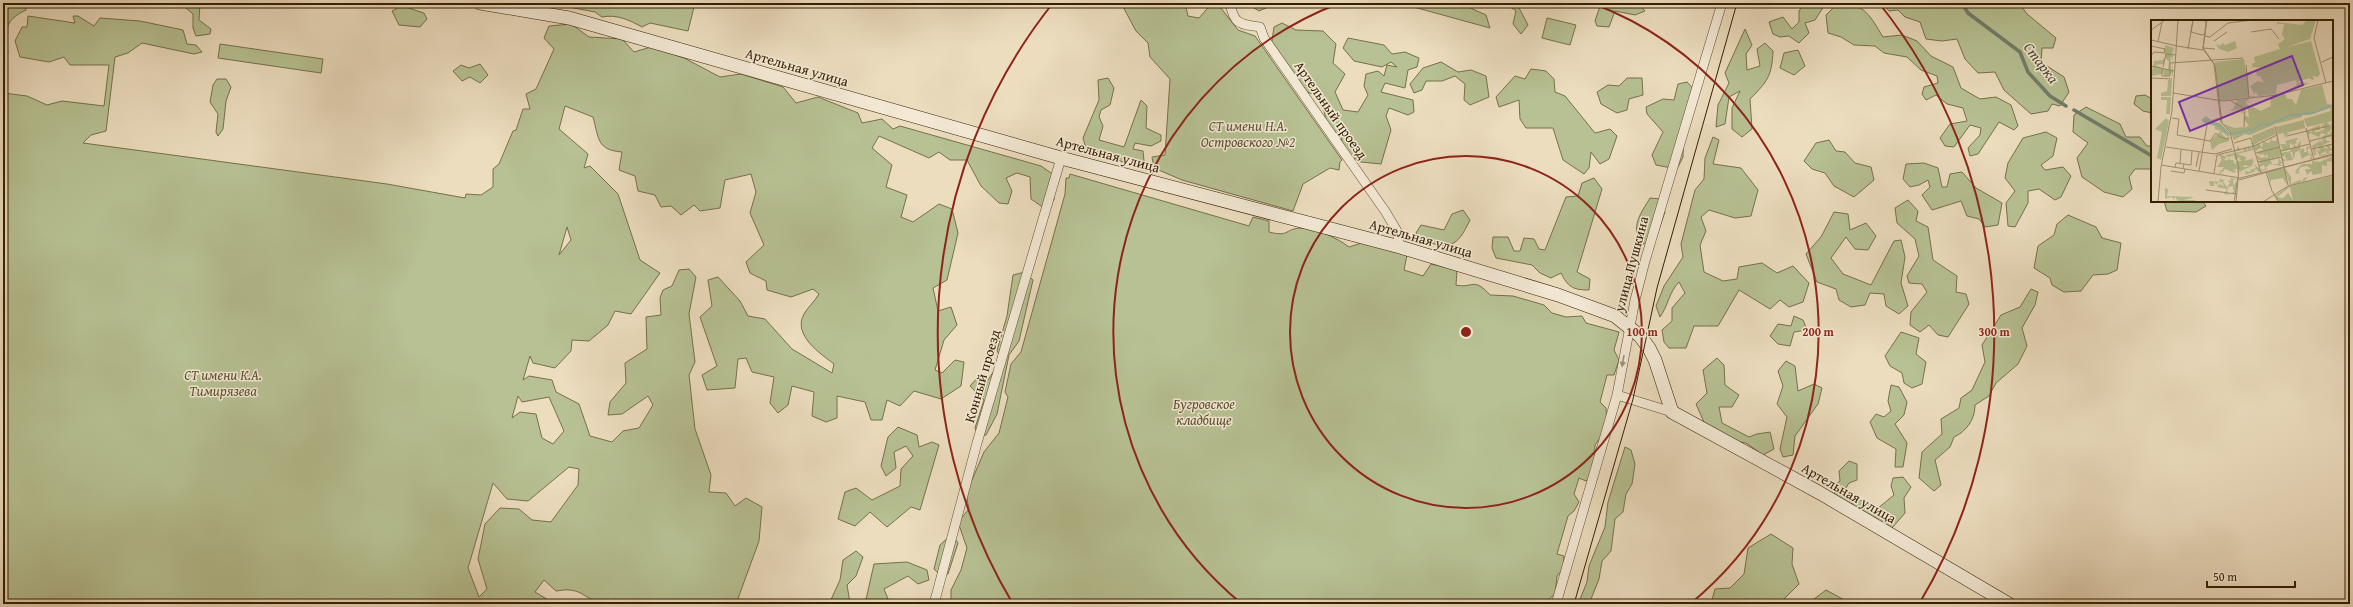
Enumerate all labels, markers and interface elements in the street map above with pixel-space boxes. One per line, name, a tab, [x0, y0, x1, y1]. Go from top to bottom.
inset map	[2151, 20, 2333, 202]
water label: Старка	[2019, 38, 2064, 88]
street label: Артельная улица	[743, 43, 851, 91]
street label: Артельный проезд	[1290, 57, 1373, 164]
park label: СТ имени Н.А. Островского №2	[1201, 116, 1295, 152]
street label: Артельная улица	[1054, 131, 1162, 178]
street label: Артельная улица	[1367, 214, 1475, 262]
street label: улица Пушкина	[1608, 214, 1653, 315]
text: 100 m	[1626, 323, 1659, 340]
text: 200 m	[1802, 323, 1835, 340]
text: 300 m	[1978, 323, 2011, 340]
centre of rings	[1459, 325, 1473, 339]
street label: Конный проезд	[959, 327, 1005, 425]
one-way arrow	[1620, 355, 1626, 367]
park label: СТ имени К.А. Тимирязева	[184, 365, 262, 401]
park label: Бугровское кладбище	[1173, 394, 1235, 430]
street label: Артельная улица	[1798, 458, 1900, 528]
scale bar	[2207, 563, 2295, 589]
text: 50 m	[2213, 568, 2237, 585]

